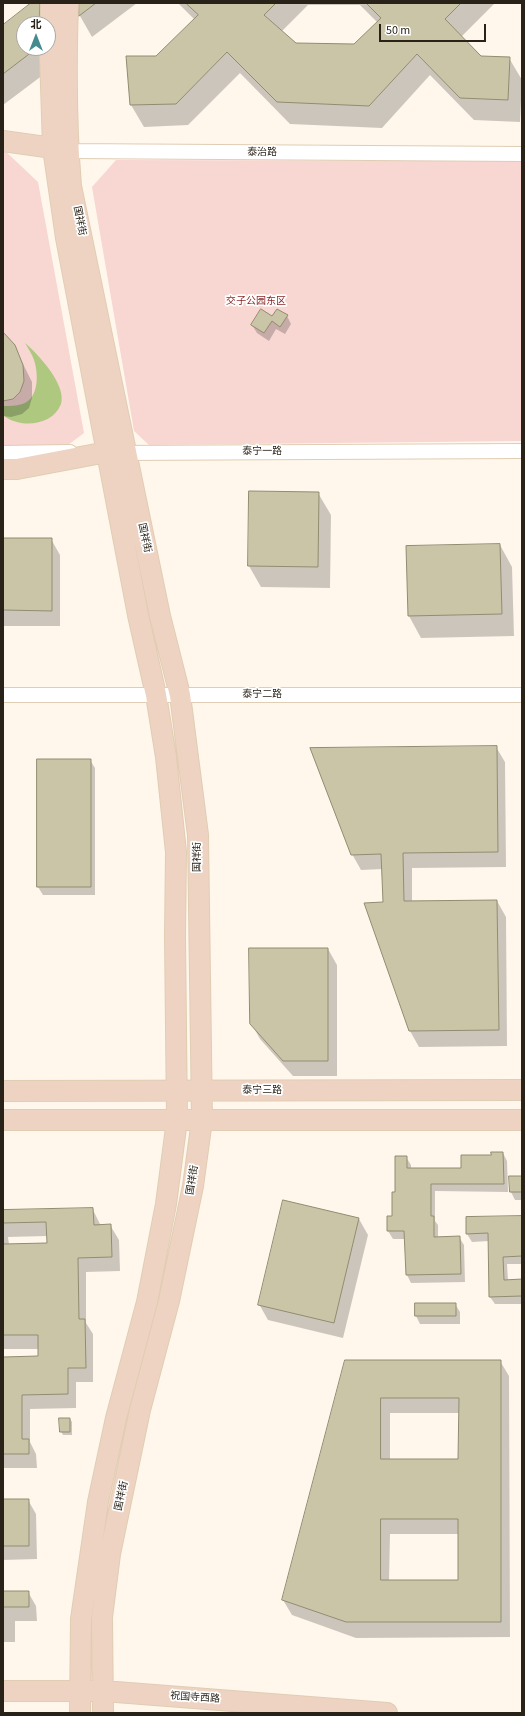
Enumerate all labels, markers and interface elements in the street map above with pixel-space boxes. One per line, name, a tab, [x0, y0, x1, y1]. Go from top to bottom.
north arrow	[16, 16, 56, 56]
scale bar	[381, 16, 488, 42]
text: 北	[31, 17, 42, 32]
text: 50 m	[386, 22, 410, 39]
street label: 泰治路	[247, 147, 277, 159]
street label: 国祥街	[70, 205, 88, 237]
park label: 交子公园东区	[226, 296, 286, 308]
street label: 泰宁一路	[242, 446, 282, 458]
street label: 国祥街	[135, 522, 153, 554]
street label: 泰宁二路	[242, 689, 282, 701]
street label: 国祥街	[192, 842, 204, 872]
street label: 泰宁三路	[242, 1085, 282, 1097]
street label: 国祥街	[185, 1164, 201, 1196]
street label: 国祥街	[113, 1480, 131, 1512]
street label: 祝国寺西路	[170, 1690, 220, 1706]

